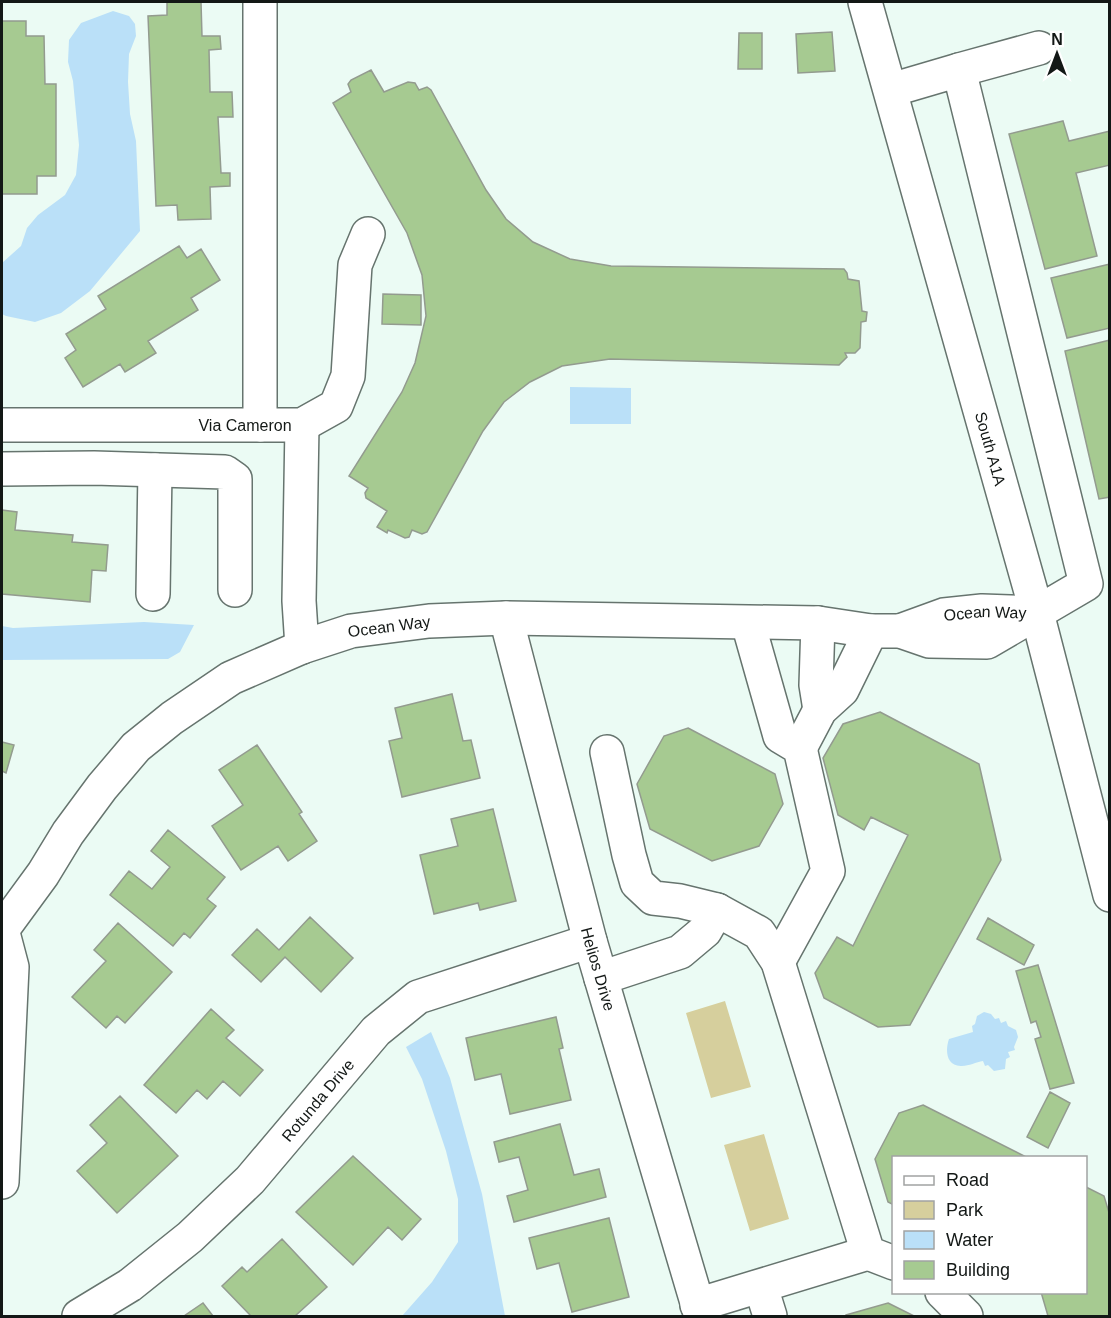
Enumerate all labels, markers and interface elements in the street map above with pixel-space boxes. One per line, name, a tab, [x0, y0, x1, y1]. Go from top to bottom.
north arrow	[1027, 24, 1087, 84]
text: N	[1051, 31, 1063, 48]
street label: South A1A	[972, 410, 1009, 488]
street label: Via Cameron	[198, 417, 292, 434]
street label: Ocean Way	[943, 603, 1027, 624]
street label: Ocean Way	[347, 613, 431, 640]
street label: Helios Drive	[578, 926, 618, 1013]
street label: Rotunda Drive	[278, 1056, 358, 1145]
legend	[892, 1156, 1087, 1294]
text: Road	[946, 1170, 989, 1190]
text: Park	[946, 1200, 984, 1220]
text: Water	[946, 1230, 993, 1250]
text: Building	[946, 1260, 1010, 1280]

